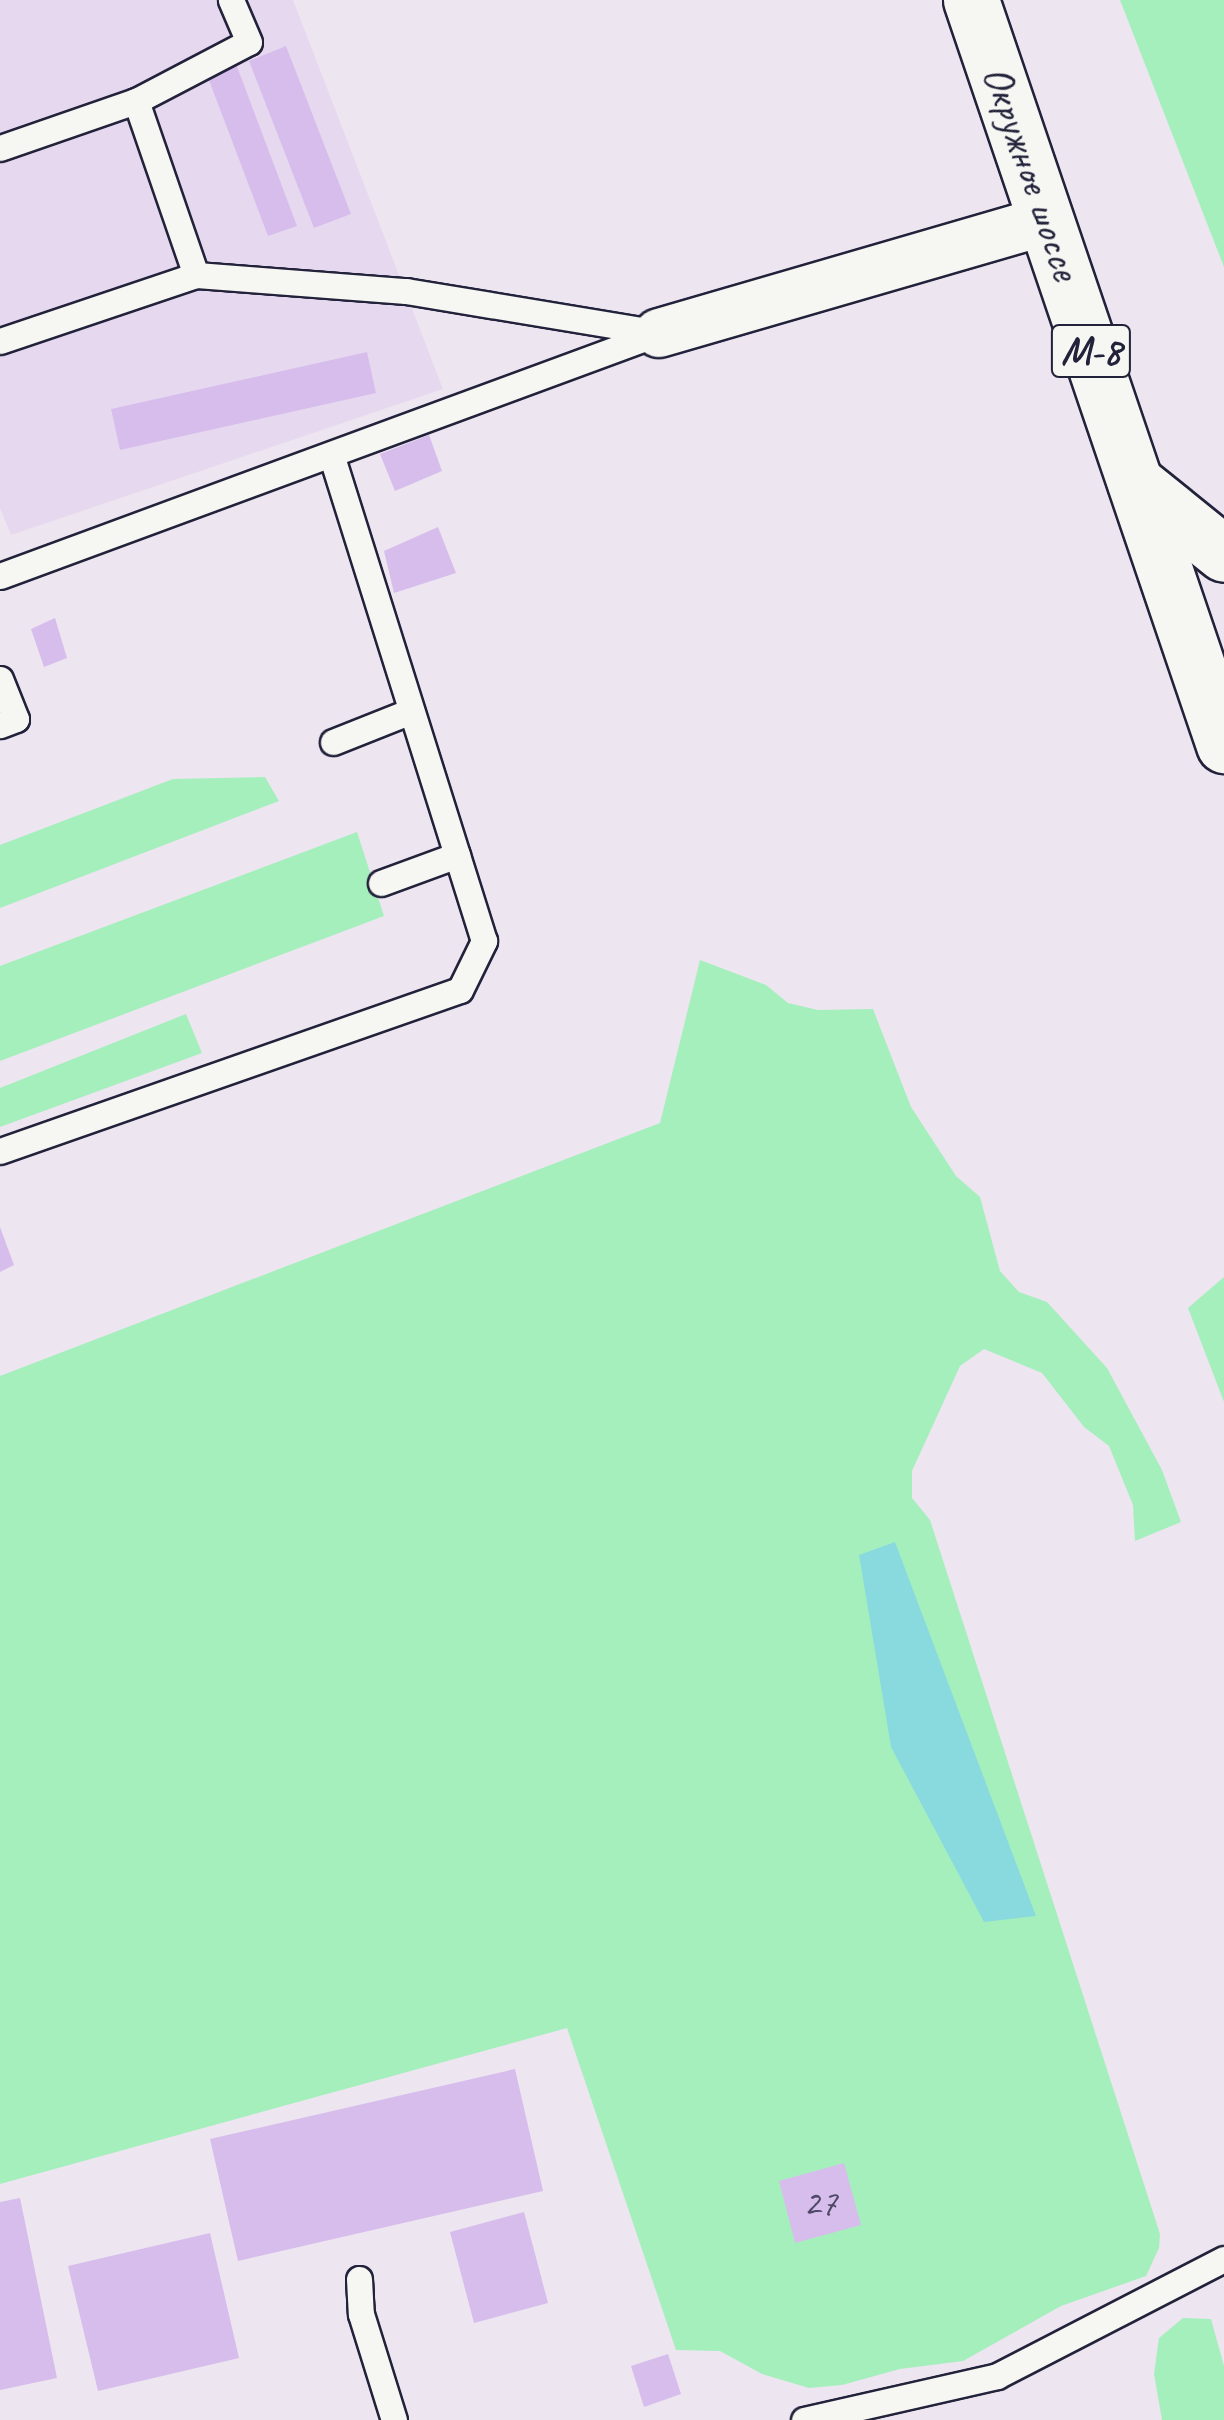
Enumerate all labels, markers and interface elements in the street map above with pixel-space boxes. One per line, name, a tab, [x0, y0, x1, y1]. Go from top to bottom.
street label: Окружное шоссе	[971, 58, 1091, 288]
road number: М-8	[1048, 316, 1134, 386]
house number: 27	[803, 2180, 837, 2226]

